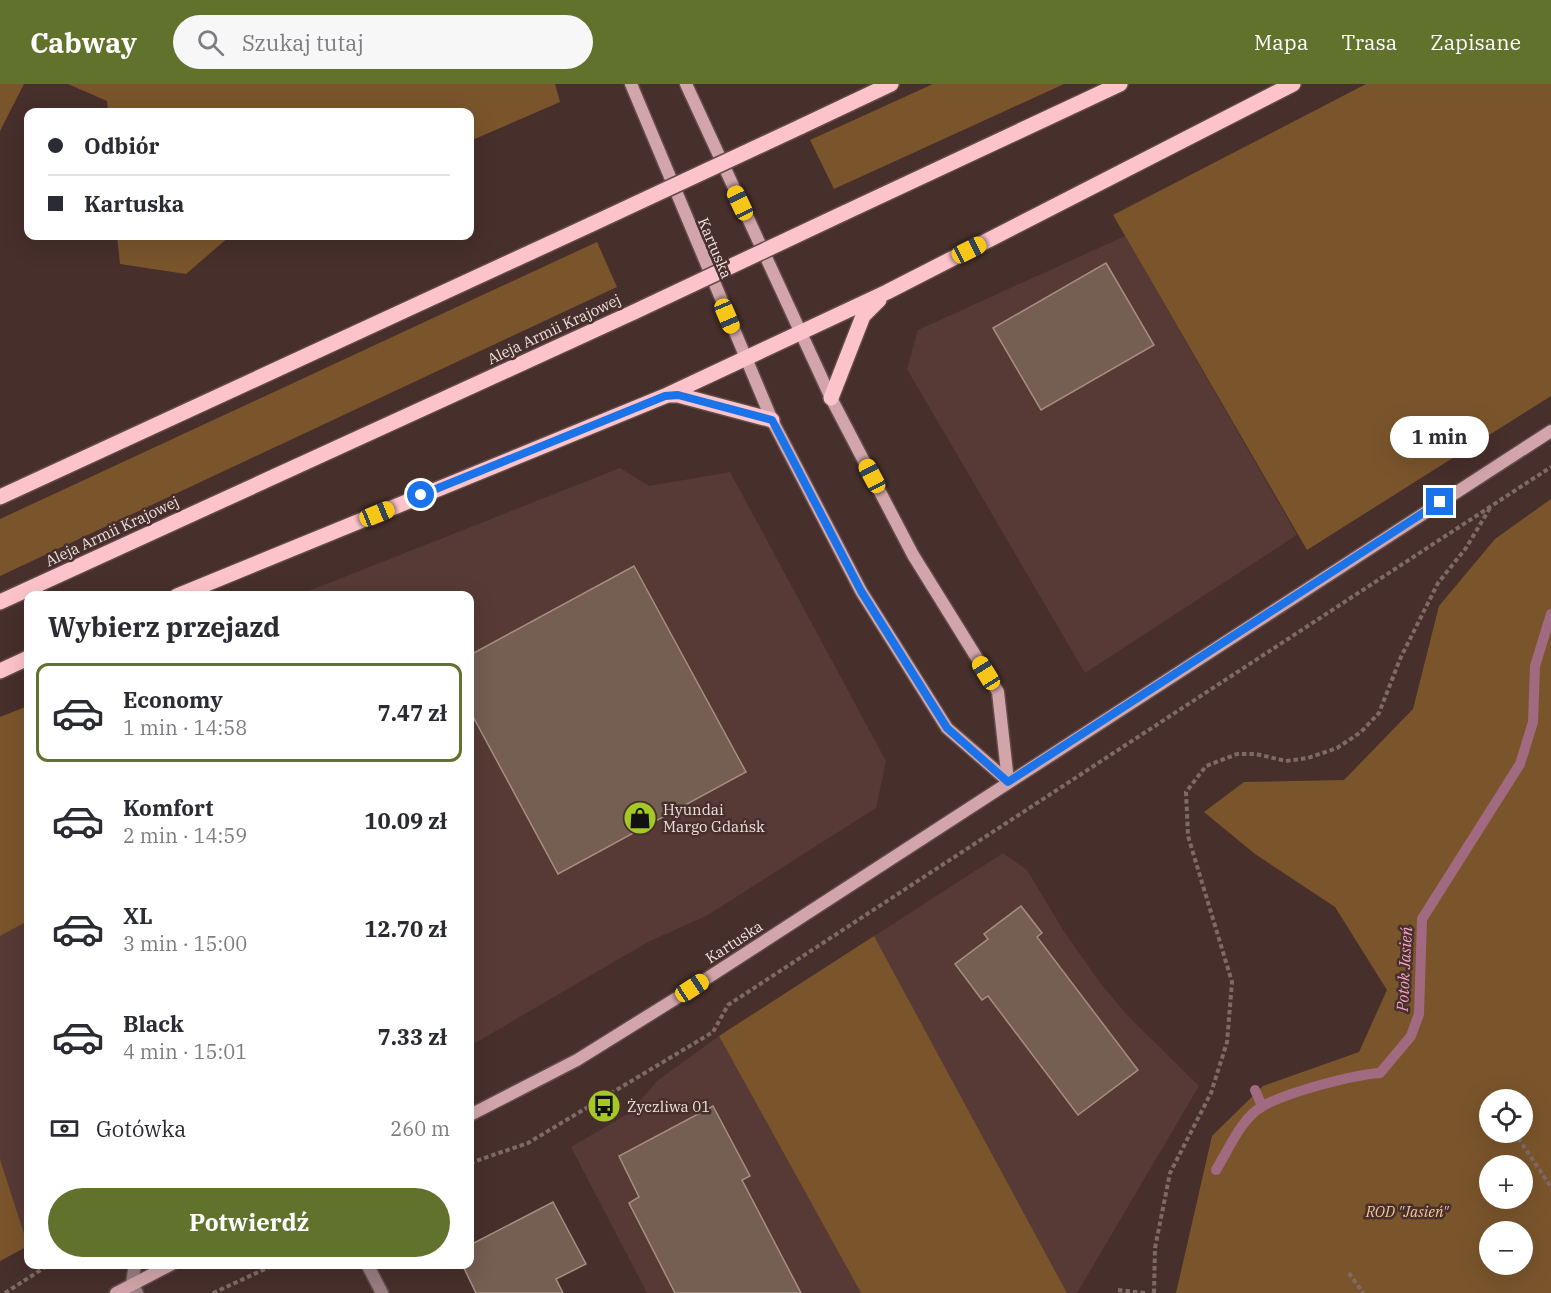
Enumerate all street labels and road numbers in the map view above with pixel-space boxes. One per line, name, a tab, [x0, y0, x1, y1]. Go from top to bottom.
street label: Kartuska	[694, 215, 736, 281]
street label: Aleja Armii Krajowej	[484, 290, 624, 368]
street label: Aleja Armii Krajowej	[42, 492, 182, 570]
street label: Kartuska	[702, 917, 766, 967]

